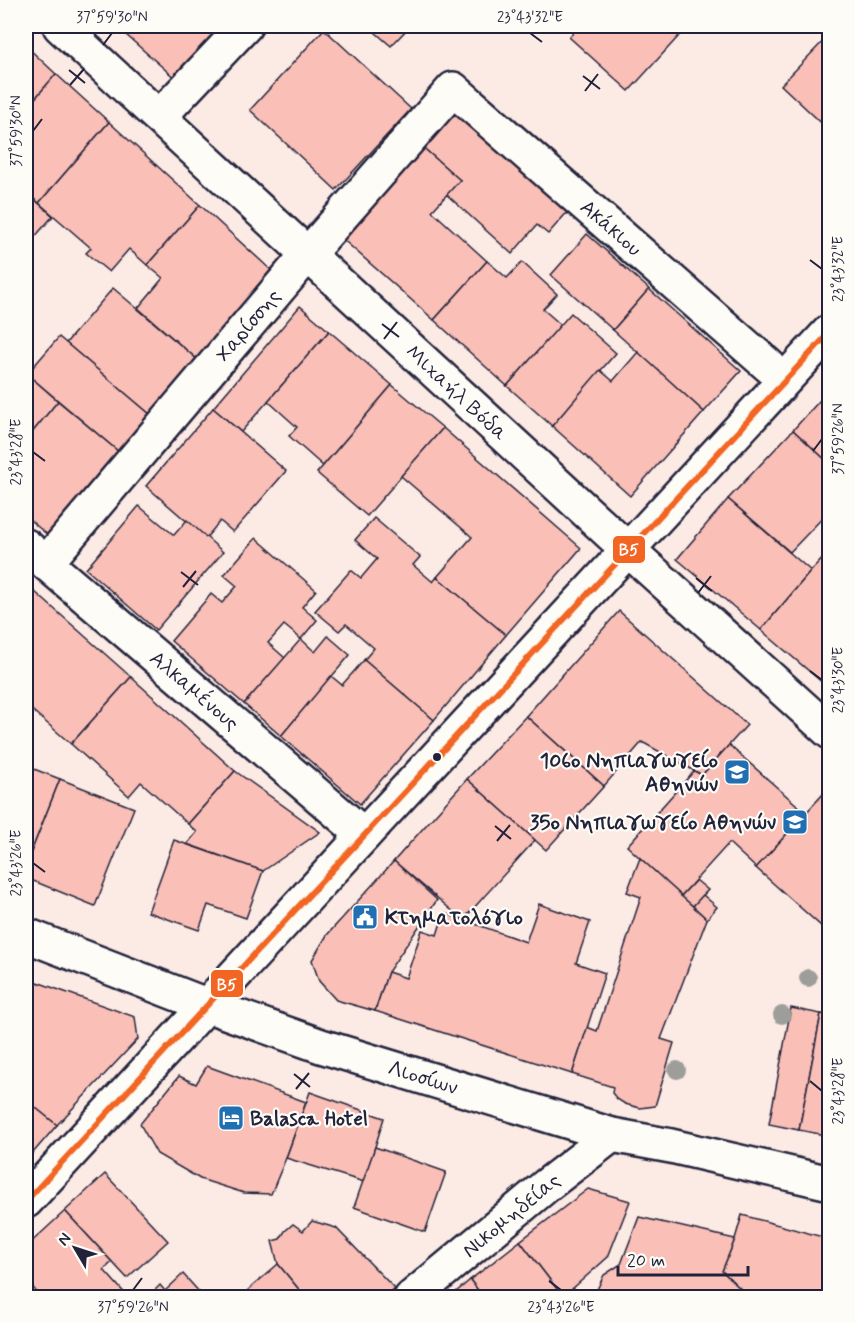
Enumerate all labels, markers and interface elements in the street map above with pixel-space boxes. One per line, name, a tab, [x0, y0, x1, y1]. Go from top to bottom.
text: 37°59'30"N	[76, 8, 148, 28]
text: 23°43'32"E	[497, 8, 563, 28]
text: 37°59'30"N	[7, 95, 27, 167]
street label: Ακάκιου	[574, 194, 647, 263]
text: 23°43'32"E	[829, 236, 849, 302]
street label: Χαρίσσης	[210, 283, 288, 368]
street label: Μιχαήλ Βόδα	[399, 339, 513, 447]
text: 37°59'26"N	[829, 403, 849, 475]
text: 23°43'28"E	[7, 418, 27, 485]
line badge: Β5	[612, 535, 646, 564]
text: Β5	[619, 540, 639, 561]
street label: Αλκαμένους	[143, 645, 245, 737]
text: 23°43'30"E	[829, 646, 849, 713]
place label: 106ο Νηπιαγωγείο Αθηνών	[540, 747, 719, 799]
unlabelled marker	[431, 751, 443, 763]
school or university icon: 106ο Νηπιαγωγείο Αθηνών	[722, 757, 752, 787]
school or university icon: 35ο Νηπιαγωγείο Αθηνών	[780, 807, 810, 837]
place label: 35ο Νηπιαγωγείο Αθηνών	[530, 809, 777, 837]
text: 23°43'26"E	[7, 829, 27, 896]
public building icon: Κτηματολόγιο	[350, 902, 380, 932]
place label: Κτηματολόγιο	[385, 904, 523, 932]
line badge: Β5	[210, 969, 244, 998]
text: Β5	[217, 975, 237, 996]
street label: Λιοσίων	[385, 1054, 461, 1102]
text: 23°43'28"E	[829, 1057, 849, 1124]
hotel icon: Balasca Hotel	[216, 1103, 246, 1133]
place label: Balasca Hotel	[250, 1105, 368, 1133]
street label: Νικομηδείας	[457, 1167, 566, 1265]
north arrow	[45, 1218, 105, 1278]
text: N	[53, 1229, 76, 1250]
scale bar	[618, 1239, 748, 1277]
text: 20 m	[627, 1249, 665, 1273]
text: 37°59'26"N	[97, 1298, 169, 1318]
text: 23°43'26"E	[528, 1298, 595, 1318]

